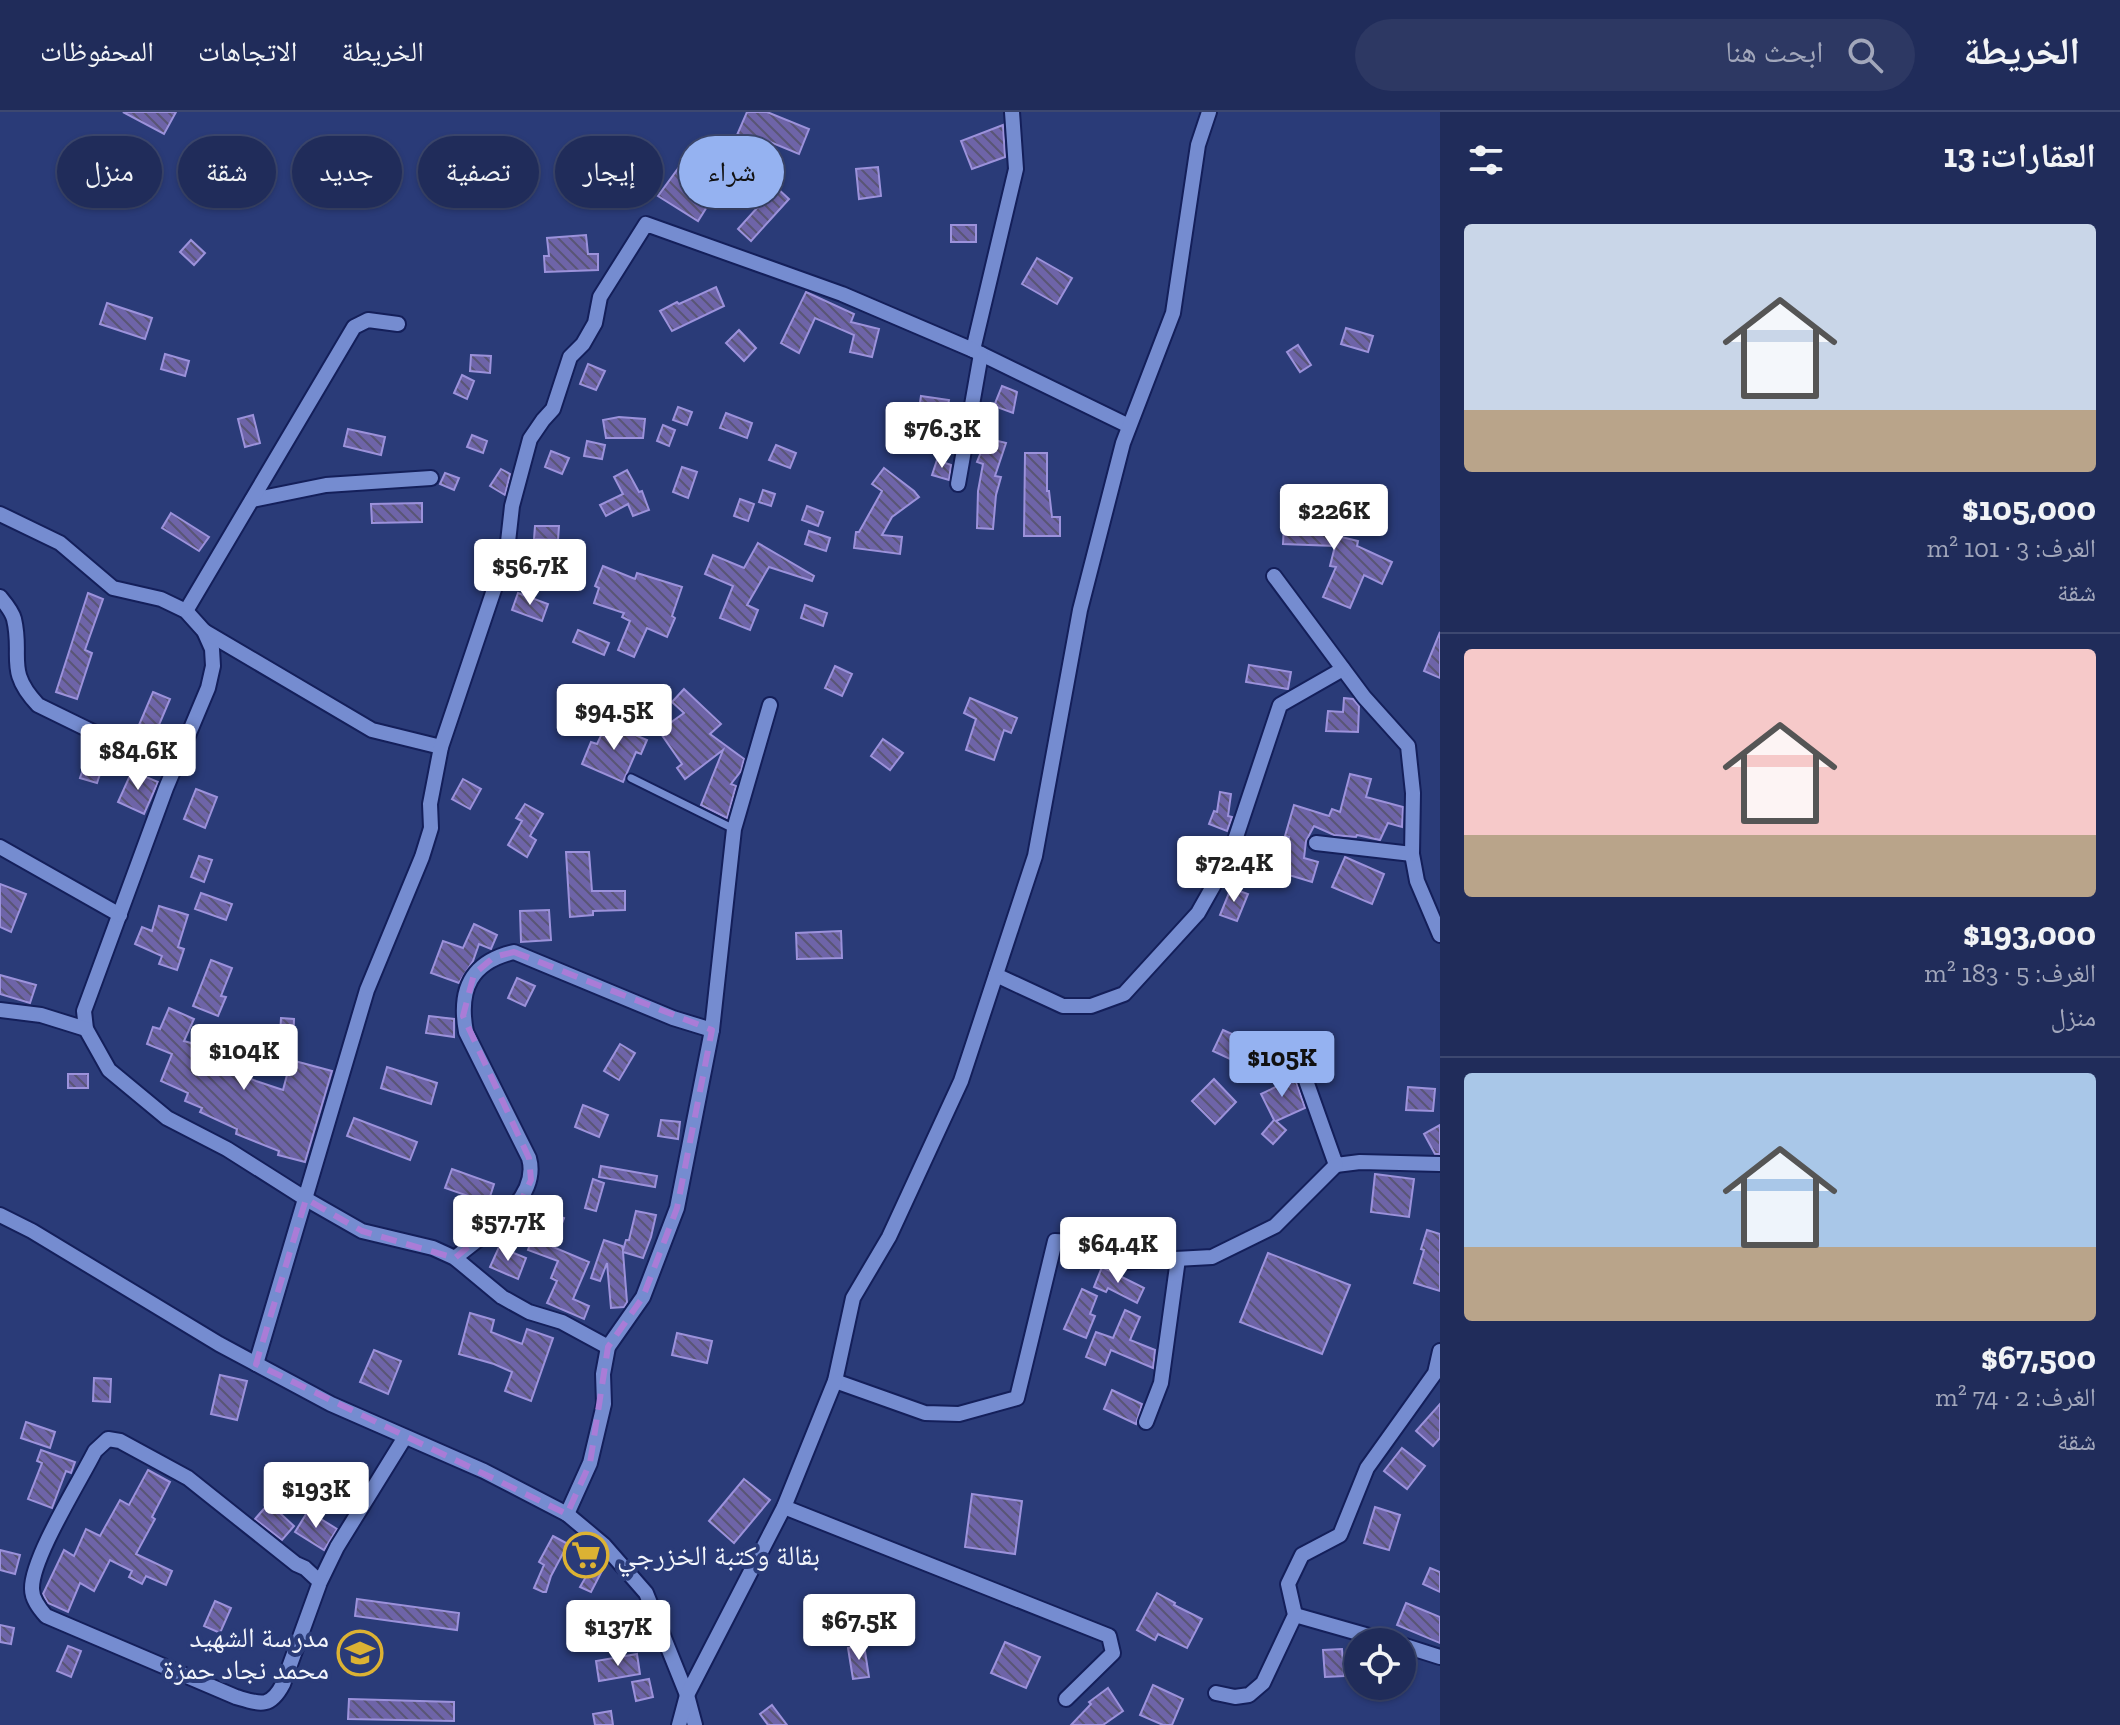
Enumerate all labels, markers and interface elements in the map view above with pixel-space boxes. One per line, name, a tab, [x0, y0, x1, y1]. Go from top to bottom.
search box	[1355, 19, 1915, 91]
text: الخريطة	[1963, 28, 2080, 74]
icon: search	[1843, 33, 1887, 77]
text: ابحث هنا	[1725, 34, 1823, 70]
text: المحفوظات	[40, 35, 154, 68]
text: الاتجاهات	[198, 35, 297, 68]
text: الخريطة	[341, 35, 424, 68]
text: العقارات: 13	[1943, 135, 2096, 176]
chip: منزل	[57, 136, 162, 208]
chip: شقة	[178, 136, 276, 208]
chip: جديد	[292, 136, 402, 208]
chip: تصفية	[418, 136, 539, 208]
chip: إيجار	[555, 136, 663, 208]
chip: شراء	[679, 136, 784, 208]
icon: filters	[1464, 138, 1508, 182]
icon: home	[1708, 276, 1852, 420]
pin: $76.3K	[877, 402, 1007, 470]
text: $76.3K	[904, 412, 980, 444]
pin: $226K	[1278, 484, 1390, 552]
text: $105,000	[1962, 488, 2096, 529]
text: $226K	[1298, 494, 1370, 526]
text: الغرف: 3 · 101 m²	[1927, 532, 2096, 564]
pin: $56.7K	[465, 539, 595, 607]
text: $56.7K	[492, 549, 568, 581]
text: شقة	[2057, 576, 2096, 608]
pin: $94.5K	[549, 684, 679, 752]
text: $94.5K	[575, 694, 653, 726]
icon: home	[1708, 701, 1852, 845]
pin: $84.6K	[73, 724, 203, 792]
text: $84.6K	[99, 734, 177, 766]
pin: $72.4K	[1169, 836, 1299, 904]
text: $72.4K	[1195, 846, 1273, 878]
text: $193,000	[1963, 913, 2096, 954]
text: الغرف: 5 · 183 m²	[1924, 957, 2096, 989]
text: منزل	[2051, 1001, 2096, 1033]
pin: $104K	[188, 1024, 300, 1092]
pin: $105K	[1226, 1031, 1338, 1099]
text: $104K	[209, 1034, 279, 1066]
text: $105K	[1247, 1041, 1317, 1073]
icon: home	[1708, 1125, 1852, 1269]
pin: $57.7K	[443, 1195, 573, 1263]
text: $57.7K	[471, 1205, 545, 1237]
pin: $64.4K	[1053, 1217, 1183, 1285]
text: $64.4K	[1078, 1227, 1158, 1259]
text: $67,500	[1981, 1337, 2096, 1378]
text: الغرف: 2 · 74 m²	[1935, 1381, 2096, 1413]
text: شقة	[2057, 1425, 2096, 1457]
pin: $193K	[260, 1462, 372, 1530]
text: $193K	[282, 1472, 350, 1504]
supermarket icon: بقالة وكتبة الخزرجي	[562, 1531, 610, 1579]
place label: بقالة وكتبة الخزرجي	[617, 1539, 820, 1578]
pin: $67.5K	[794, 1594, 924, 1662]
pin: $137K	[562, 1600, 674, 1668]
text: $67.5K	[821, 1604, 897, 1636]
text: $137K	[584, 1610, 652, 1642]
place label: مدرسة الشهيد محمد نجاد حمزة	[163, 1621, 329, 1686]
map controls	[1344, 1628, 1416, 1700]
button: locate	[1344, 1628, 1416, 1700]
school or university icon: مدرسة الشهيد محمد نجاد حمزة	[336, 1629, 384, 1677]

